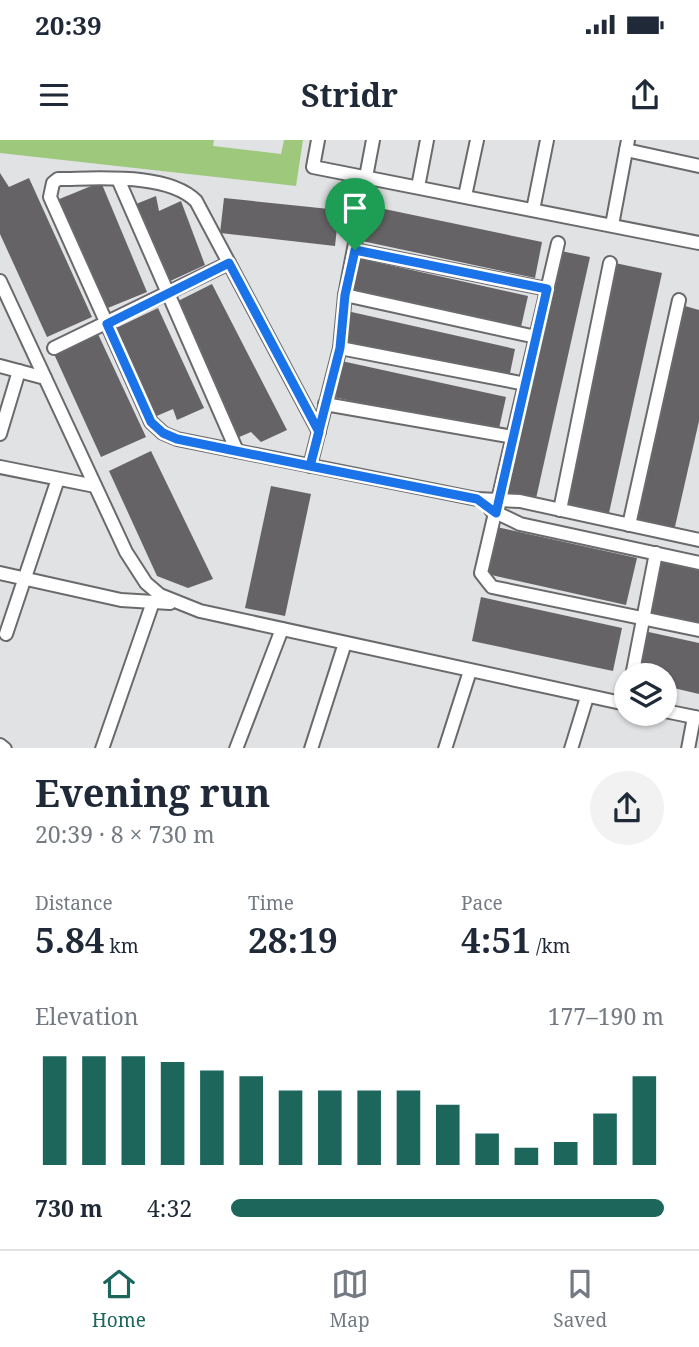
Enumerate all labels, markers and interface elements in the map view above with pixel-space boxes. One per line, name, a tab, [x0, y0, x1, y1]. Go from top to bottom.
text: 20:39	[35, 7, 102, 43]
text: Stridr	[301, 73, 398, 116]
icon: menu	[35, 76, 73, 114]
icon: share	[626, 76, 664, 114]
pin	[325, 178, 385, 250]
icon: arrive	[336, 189, 374, 227]
map controls	[614, 663, 677, 726]
button: layers	[614, 663, 677, 726]
text: Evening run	[35, 766, 270, 818]
button: share	[590, 771, 664, 845]
text: 20:39 · 8 × 730 m	[35, 818, 215, 850]
text: Distance	[35, 890, 113, 916]
text: Time	[248, 890, 294, 916]
text: Pace	[461, 890, 503, 916]
text: 5.84	[35, 916, 105, 963]
text: 28:19	[248, 916, 338, 963]
text: 4:51	[461, 916, 531, 963]
text: km	[105, 933, 139, 959]
text: /km	[531, 933, 570, 959]
text: Elevation	[35, 1000, 139, 1032]
text: 177–190 m	[548, 1000, 664, 1032]
text: 730 m	[35, 1192, 103, 1224]
text: 4:32	[147, 1192, 192, 1224]
tab: Home	[92, 1265, 146, 1333]
tab: Map	[330, 1265, 370, 1333]
tab: Saved	[553, 1265, 607, 1333]

